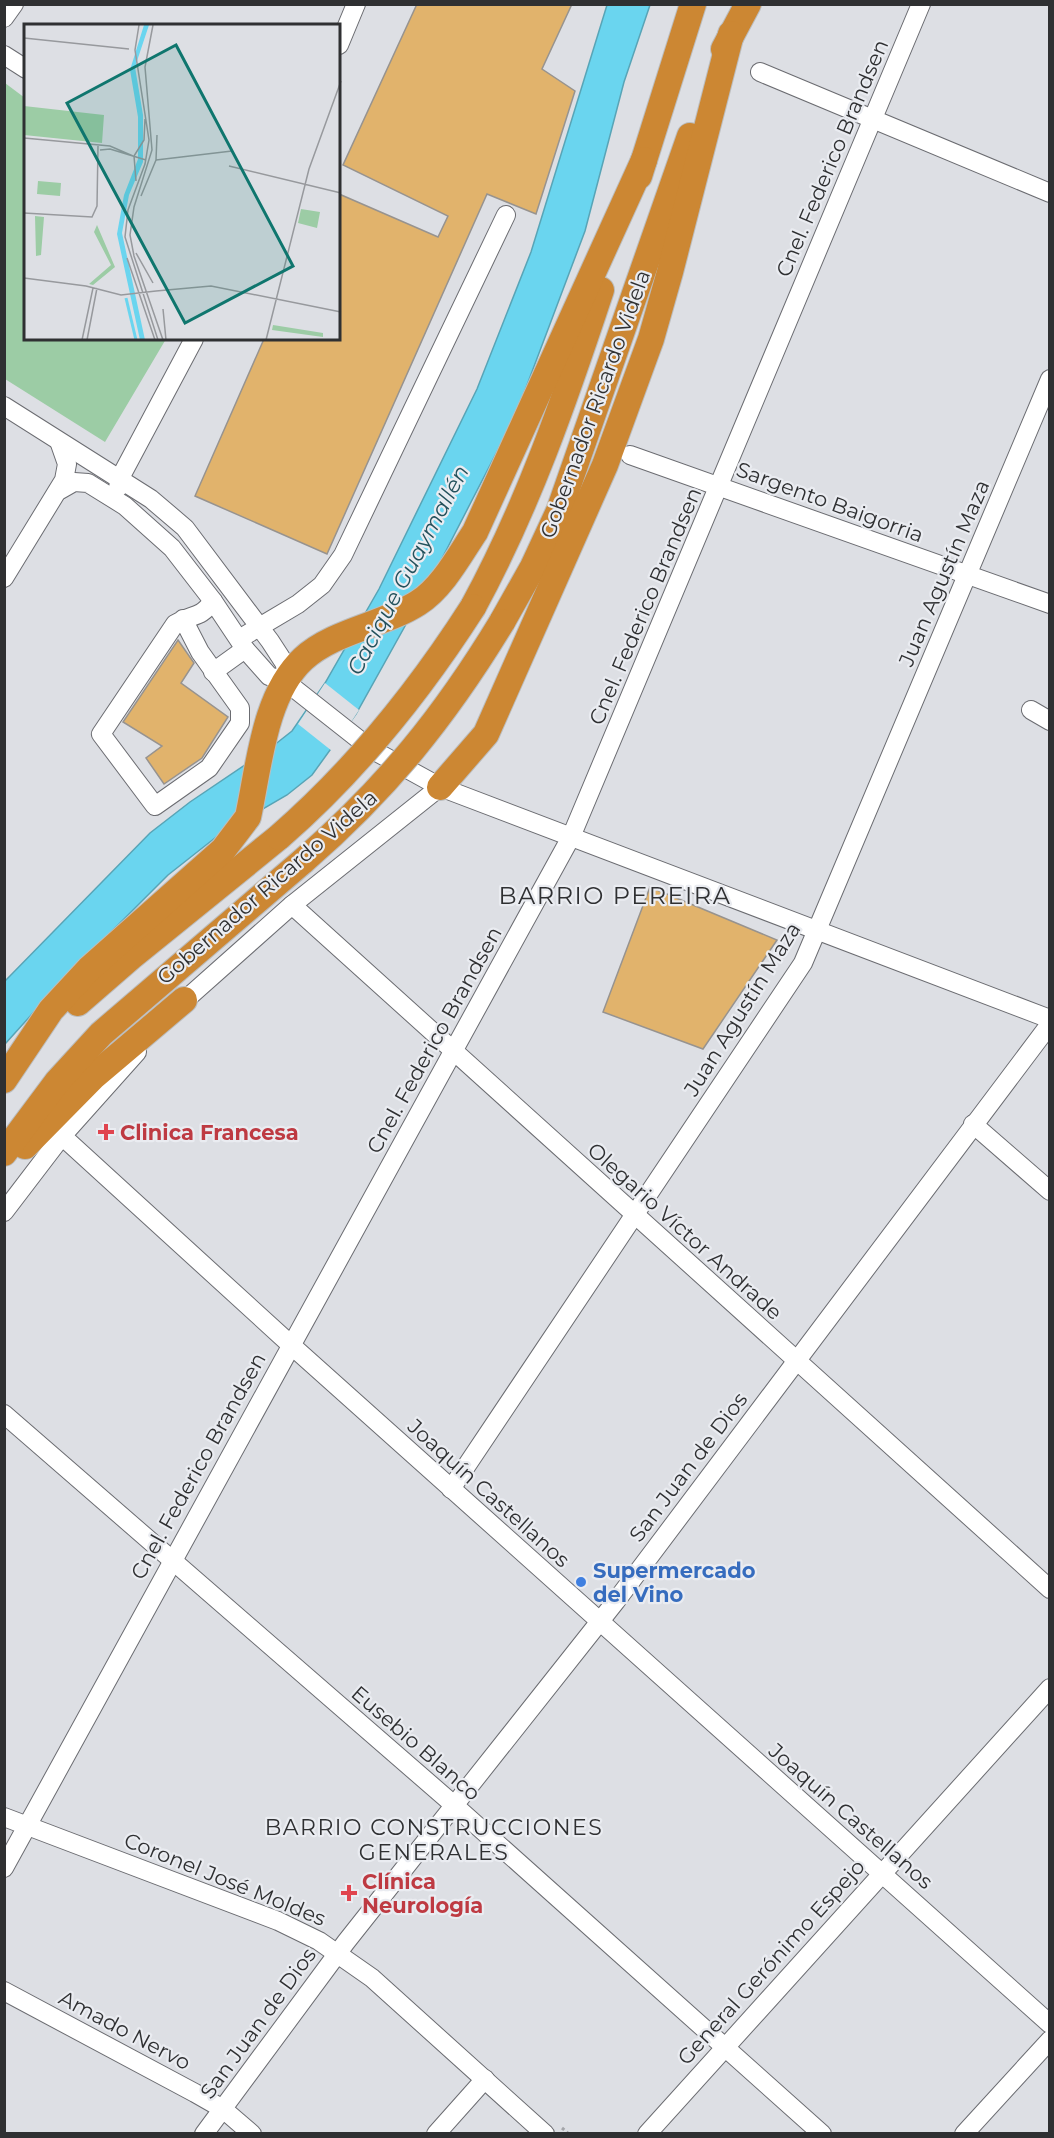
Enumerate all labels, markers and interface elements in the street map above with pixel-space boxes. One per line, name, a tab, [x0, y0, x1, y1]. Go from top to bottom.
inset map	[24, 24, 340, 340]
street label: Cnel. Federico Brandsen	[771, 36, 893, 280]
street label: Gobernador Ricardo Videla	[535, 267, 655, 541]
street label: Sargento Baigorria	[733, 456, 927, 548]
water label: Cacique Guaymallén	[341, 460, 475, 680]
street label: Juan Agustín Maza	[893, 476, 995, 671]
street label: Cnel. Federico Brandsen	[584, 484, 706, 728]
street label: Gobernador Ricardo Videla	[152, 785, 382, 989]
district label: BARRIO PEREIRA	[499, 881, 731, 910]
street label: Juan Agustín Maza	[678, 918, 806, 1101]
street label: Cnel. Federico Brandsen	[361, 922, 507, 1158]
place label: Clinica Francesa	[120, 1120, 299, 1145]
marker: Clinica Francesa	[97, 1123, 115, 1141]
street label: Olegario Víctor Andrade	[583, 1137, 787, 1325]
street label: Cnel. Federico Brandsen	[125, 1348, 271, 1584]
street label: San Juan de Dios	[624, 1387, 752, 1547]
street label: Joaquín Castellanos	[402, 1413, 575, 1572]
place label: Supermercado del Vino	[593, 1558, 756, 1607]
marker: Supermercado del Vino	[574, 1575, 588, 1589]
street label: Eusebio Blanco	[347, 1680, 485, 1806]
street label: Joaquín Castellanos	[763, 1737, 938, 1894]
district label: BARRIO CONSTRUCCIONES GENERALES	[265, 1814, 603, 1866]
street label: Coronel José Moldes	[121, 1827, 329, 1931]
street label: General Gerónimo Espejo	[672, 1854, 870, 2070]
place label: Clínica Neurología	[362, 1869, 483, 1918]
marker: Clínica Neurología	[340, 1884, 358, 1902]
street label: San Juan de Dios	[195, 1943, 321, 2103]
street label: Amado Nervo	[55, 1985, 195, 2075]

